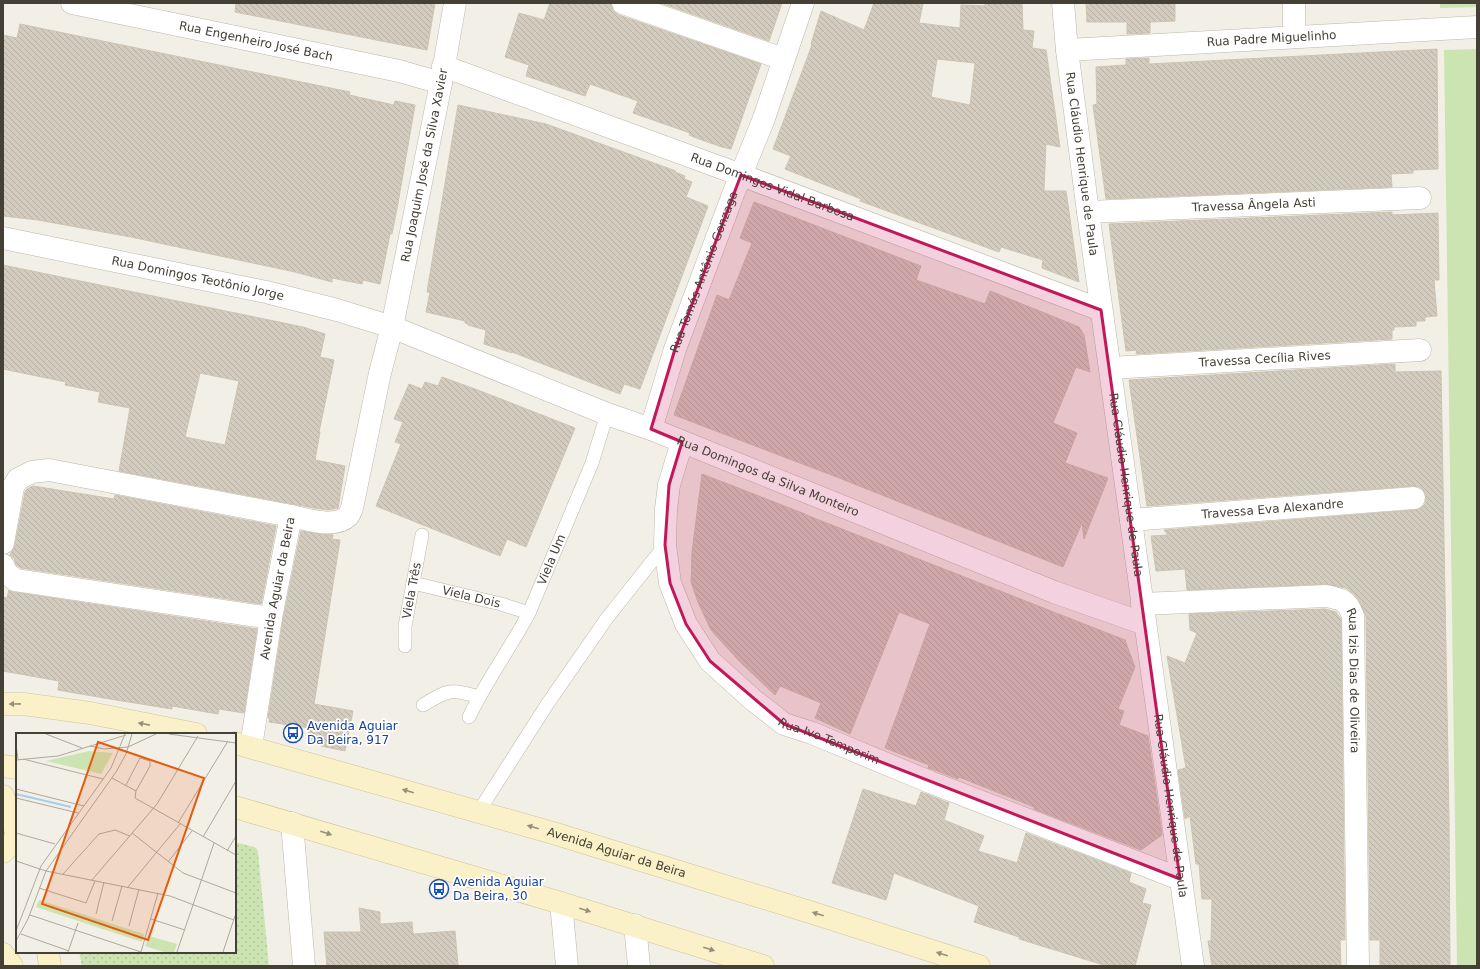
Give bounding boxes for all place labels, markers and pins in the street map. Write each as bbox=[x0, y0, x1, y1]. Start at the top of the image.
place label: Avenida Aguiar Da Beira, 917 bbox=[307, 719, 398, 747]
bus stop icon: Avenida Aguiar Da Beira, 917 bbox=[282, 722, 304, 744]
place label: Avenida Aguiar Da Beira, 30 bbox=[453, 875, 544, 903]
bus stop icon: Avenida Aguiar Da Beira, 30 bbox=[428, 878, 450, 900]

